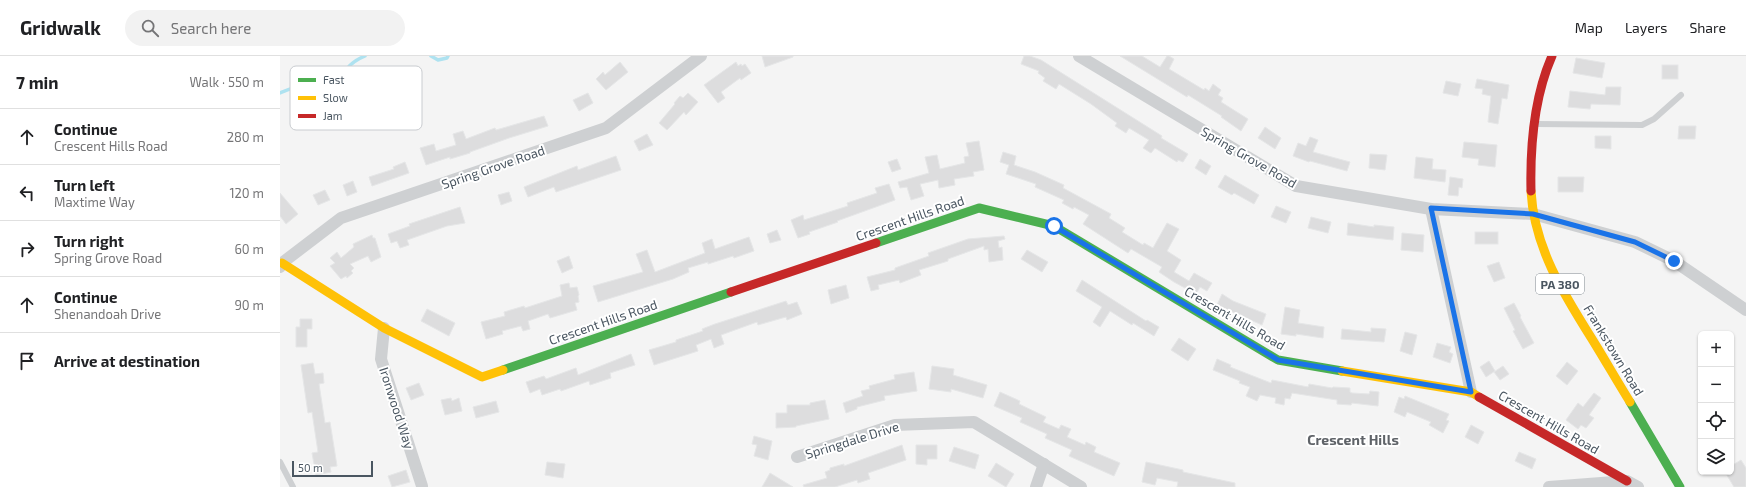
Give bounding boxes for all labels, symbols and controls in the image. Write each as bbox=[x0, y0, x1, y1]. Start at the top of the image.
search box bbox=[125, 10, 405, 46]
text: Gridwalk bbox=[20, 16, 101, 39]
icon: search bbox=[139, 17, 161, 39]
text: Search here bbox=[171, 19, 251, 37]
text: Map bbox=[1575, 19, 1603, 36]
text: Layers bbox=[1625, 19, 1667, 36]
text: Share bbox=[1689, 19, 1726, 36]
legend bbox=[290, 66, 422, 130]
text: 7 min bbox=[16, 72, 59, 92]
text: Fast bbox=[323, 73, 345, 86]
text: Walk · 550 m bbox=[189, 74, 264, 90]
text: Slow bbox=[323, 91, 348, 104]
text: Jam bbox=[323, 109, 342, 122]
text: Continue bbox=[54, 120, 117, 138]
street label: Spring Grove Road bbox=[1198, 123, 1300, 191]
icon: ahead bbox=[16, 126, 38, 148]
text: 280 m bbox=[227, 129, 264, 145]
text: Crescent Hills Road bbox=[54, 138, 168, 154]
street label: Spring Grove Road bbox=[439, 142, 547, 192]
text: Turn left bbox=[54, 176, 115, 194]
icon: left bbox=[16, 182, 38, 204]
text: 120 m bbox=[229, 185, 264, 201]
street label: Crescent Hills Road bbox=[854, 192, 966, 244]
text: Maxtime Way bbox=[54, 194, 135, 210]
route start bbox=[1045, 217, 1063, 235]
text: Turn right bbox=[54, 232, 124, 250]
icon: right bbox=[16, 238, 38, 260]
text: 60 m bbox=[234, 241, 264, 257]
text: Spring Grove Road bbox=[54, 250, 162, 266]
route end bbox=[1665, 252, 1683, 270]
road number: PA 380 bbox=[1536, 274, 1584, 294]
street label: Crescent Hills Road bbox=[1182, 283, 1288, 353]
text: Continue bbox=[54, 288, 117, 306]
icon: ahead bbox=[16, 294, 38, 316]
street label: Crescent Hills Road bbox=[547, 296, 659, 348]
text: 90 m bbox=[234, 297, 264, 313]
street label: Frankstown Road bbox=[1581, 302, 1647, 398]
text: Shenandoah Drive bbox=[54, 306, 161, 322]
map controls bbox=[1698, 331, 1734, 475]
button: + bbox=[1698, 331, 1734, 367]
icon: arrive bbox=[16, 350, 38, 372]
text: Arrive at destination bbox=[54, 352, 200, 370]
street label: Ironwood Way bbox=[376, 365, 418, 451]
button: − bbox=[1698, 367, 1734, 403]
street label: Crescent Hills Road bbox=[1496, 387, 1602, 457]
button: locate bbox=[1698, 403, 1734, 439]
street label: Springdale Drive bbox=[803, 418, 901, 462]
district label: Crescent Hills bbox=[1307, 431, 1399, 448]
button: layers bbox=[1698, 439, 1734, 475]
scale bar bbox=[292, 459, 373, 478]
text: 50 m bbox=[298, 461, 323, 474]

